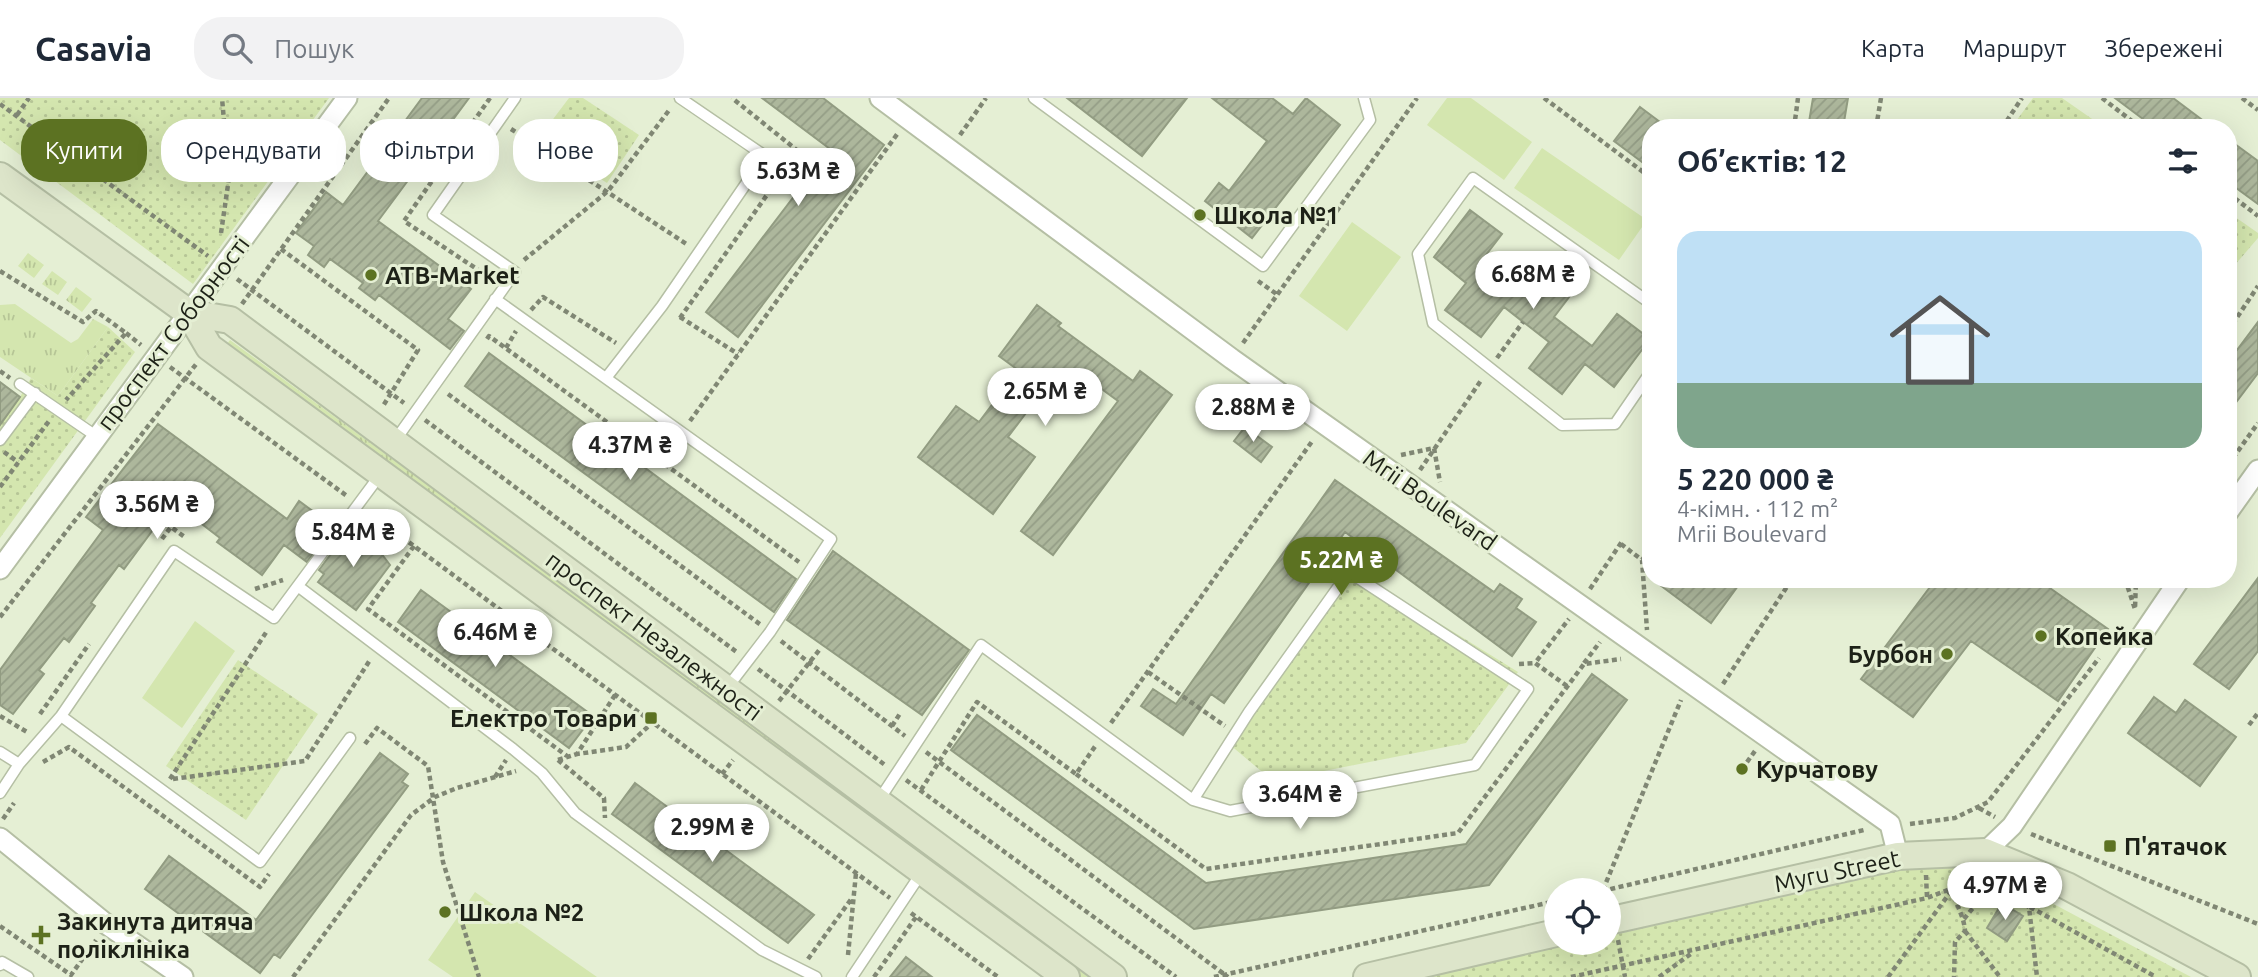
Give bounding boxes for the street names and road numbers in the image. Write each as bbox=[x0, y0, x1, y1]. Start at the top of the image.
street label: проспект Соборності bbox=[91, 231, 255, 435]
street label: Mrii Boulevard bbox=[1358, 444, 1502, 556]
street label: проспект Незалежності bbox=[541, 546, 767, 726]
street label: Myru Street bbox=[1772, 844, 1903, 897]

